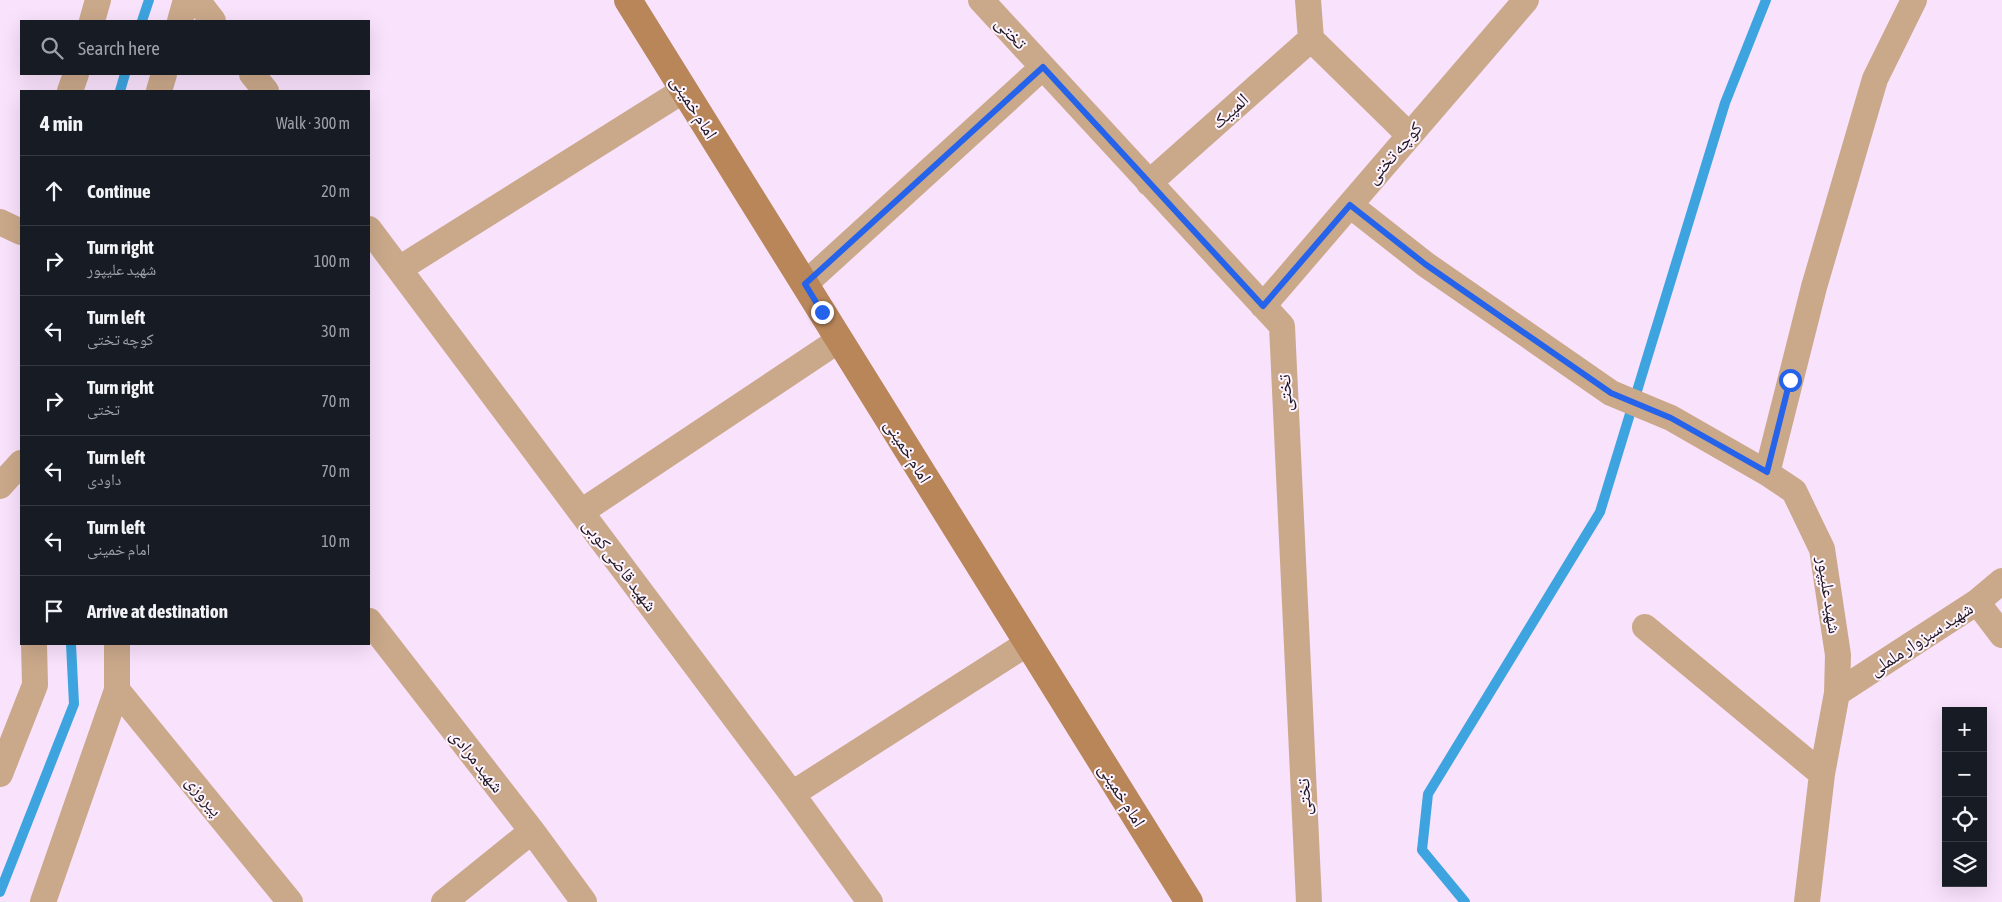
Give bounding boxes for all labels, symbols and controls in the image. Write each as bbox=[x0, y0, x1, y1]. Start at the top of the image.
street label: تختی bbox=[990, 12, 1032, 54]
search box bbox=[20, 20, 370, 75]
icon: search bbox=[38, 34, 66, 62]
text: Search here bbox=[78, 37, 160, 59]
street label: امام خمینی bbox=[665, 71, 722, 144]
street label: المپیک bbox=[1207, 89, 1253, 133]
text: 4 min bbox=[40, 111, 83, 135]
text: Walk · 300 m bbox=[276, 114, 350, 132]
street label: کوچه تختی bbox=[1361, 117, 1427, 189]
icon: ahead bbox=[40, 177, 68, 205]
text: Continue bbox=[87, 180, 151, 202]
text: 20 m bbox=[321, 182, 350, 200]
text: Turn right bbox=[87, 236, 154, 258]
icon: right bbox=[40, 247, 68, 275]
text: 100 m bbox=[314, 252, 350, 270]
text: شهید علیپور bbox=[87, 260, 156, 278]
route end bbox=[811, 301, 834, 324]
text: Turn left bbox=[87, 306, 145, 328]
icon: left bbox=[40, 317, 68, 345]
text: 30 m bbox=[321, 322, 350, 340]
text: کوچه تختی bbox=[87, 330, 154, 348]
route start bbox=[1779, 369, 1802, 392]
street label: تختی bbox=[1273, 374, 1297, 412]
text: Turn right bbox=[87, 376, 154, 398]
icon: right bbox=[40, 387, 68, 415]
text: 70 m bbox=[321, 392, 350, 410]
text: تختی bbox=[87, 400, 120, 418]
street label: امام خمینی bbox=[879, 415, 936, 488]
text: Turn left bbox=[87, 446, 145, 468]
icon: left bbox=[40, 457, 68, 485]
text: 70 m bbox=[321, 462, 350, 480]
text: داودی bbox=[87, 470, 121, 488]
street label: شهید قاضی کوبی bbox=[578, 514, 662, 616]
text: Turn left bbox=[87, 516, 145, 538]
icon: left bbox=[40, 527, 68, 555]
text: 10 m bbox=[321, 532, 350, 550]
text: امام خمینی bbox=[87, 540, 150, 558]
street label: شهید علیپور bbox=[1812, 554, 1846, 635]
icon: arrive bbox=[40, 597, 68, 625]
street label: شهید سبزوار ململی bbox=[1865, 597, 1977, 681]
text: Arrive at destination bbox=[87, 600, 228, 622]
map controls bbox=[1942, 707, 1987, 887]
button: + bbox=[1942, 707, 1987, 752]
street label: شهید مرادی bbox=[445, 725, 509, 797]
button: − bbox=[1942, 752, 1987, 797]
street label: امام خمینی bbox=[1093, 759, 1150, 832]
street label: پیروزی bbox=[181, 771, 227, 821]
street label: تختی bbox=[1292, 778, 1316, 816]
button: locate bbox=[1942, 797, 1987, 842]
button: layers bbox=[1942, 842, 1987, 887]

